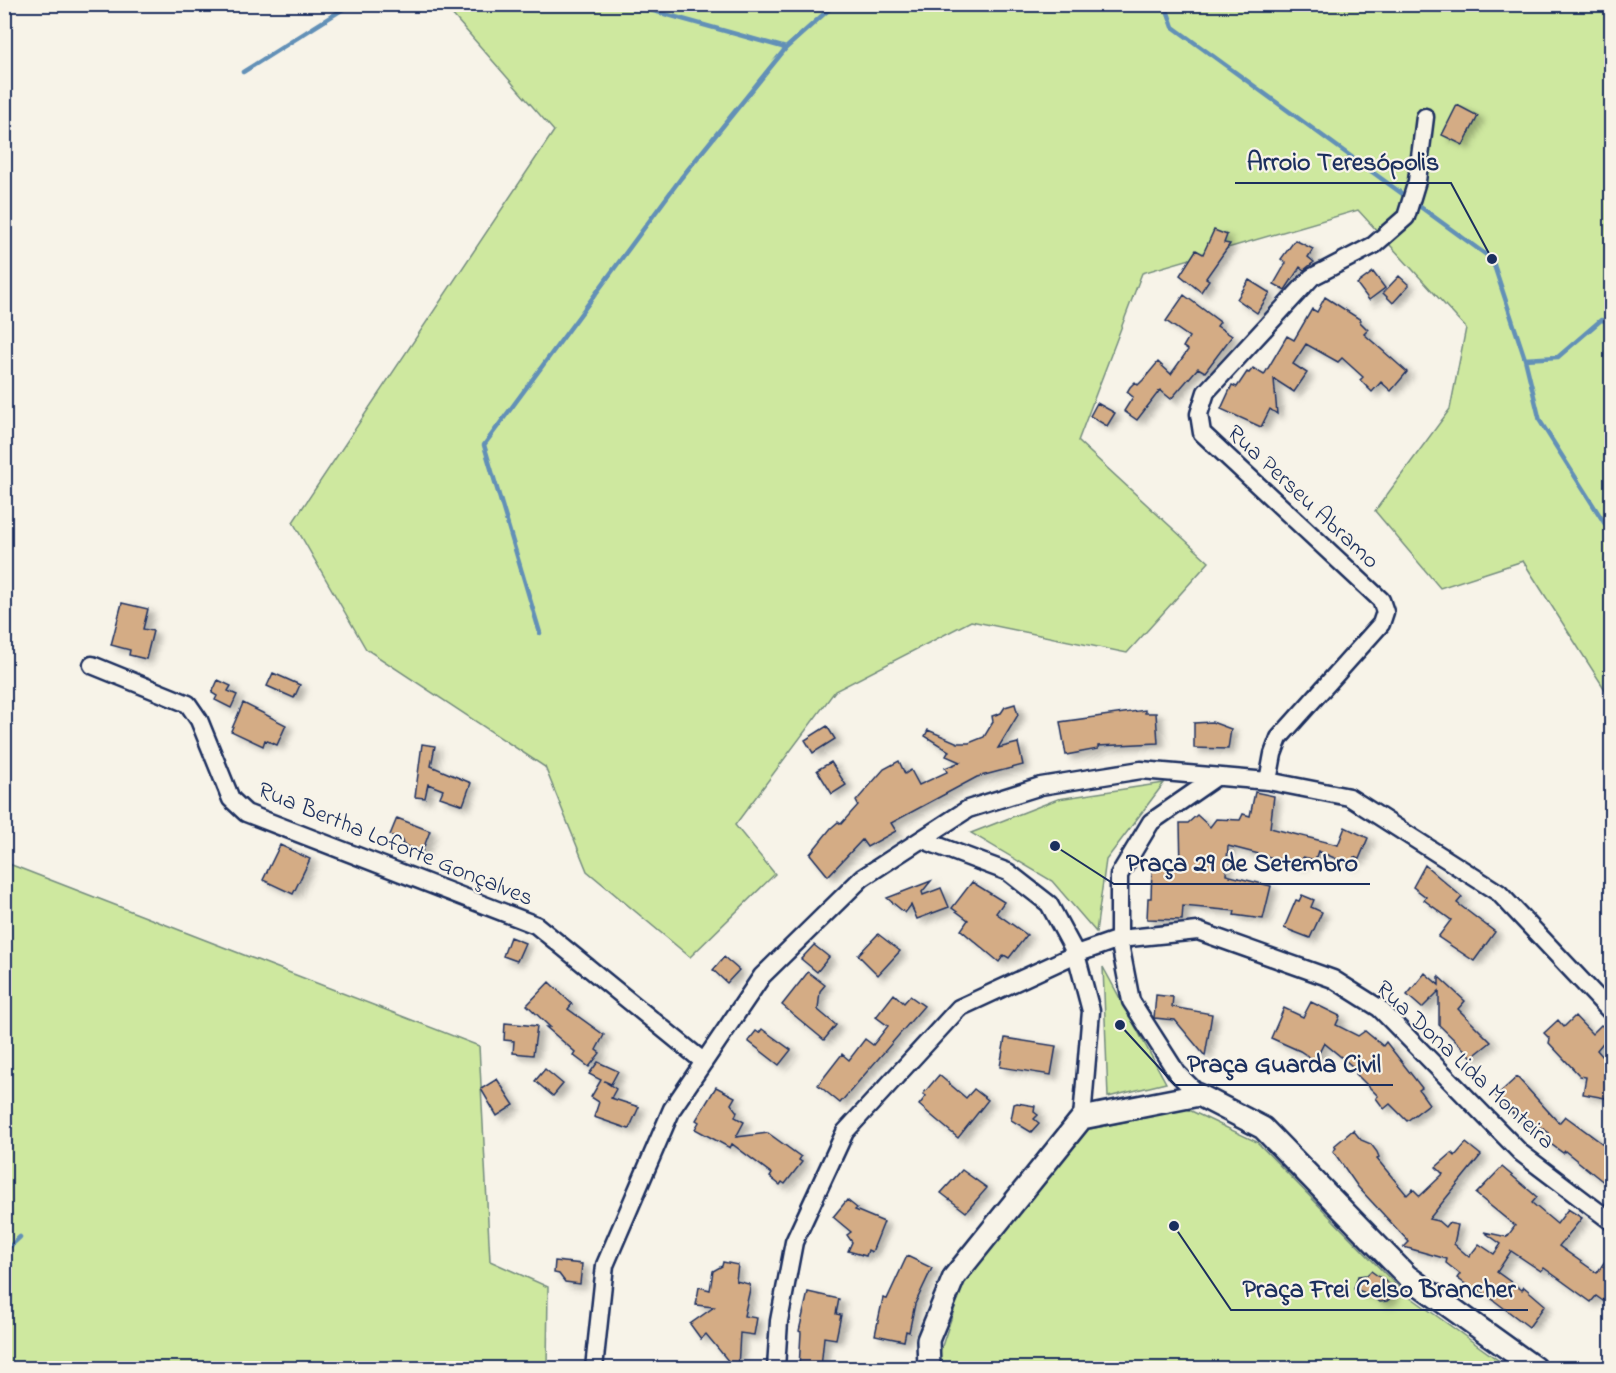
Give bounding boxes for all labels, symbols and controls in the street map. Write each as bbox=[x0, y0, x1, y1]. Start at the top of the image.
callout: Arroio Teresópolis bbox=[1235, 139, 1451, 183]
text: Arroio Teresópolis bbox=[1247, 145, 1439, 183]
street label: Rua Perseu Abramo bbox=[1218, 417, 1387, 578]
street label: Rua Bertha Loforte Gonçalves bbox=[252, 774, 538, 917]
callout: Praça 29 de Setembro bbox=[1114, 840, 1370, 884]
text: Praça 29 de Setembro bbox=[1126, 846, 1358, 884]
street label: Rua Dona Lida Monteira bbox=[1366, 973, 1562, 1159]
callout: Praça Guarda Civil bbox=[1175, 1041, 1393, 1085]
text: Praça Guarda Civil bbox=[1187, 1047, 1381, 1085]
callout: Praça Frei Celso Brancher bbox=[1231, 1266, 1528, 1310]
text: Praça Frei Celso Brancher bbox=[1243, 1272, 1516, 1310]

